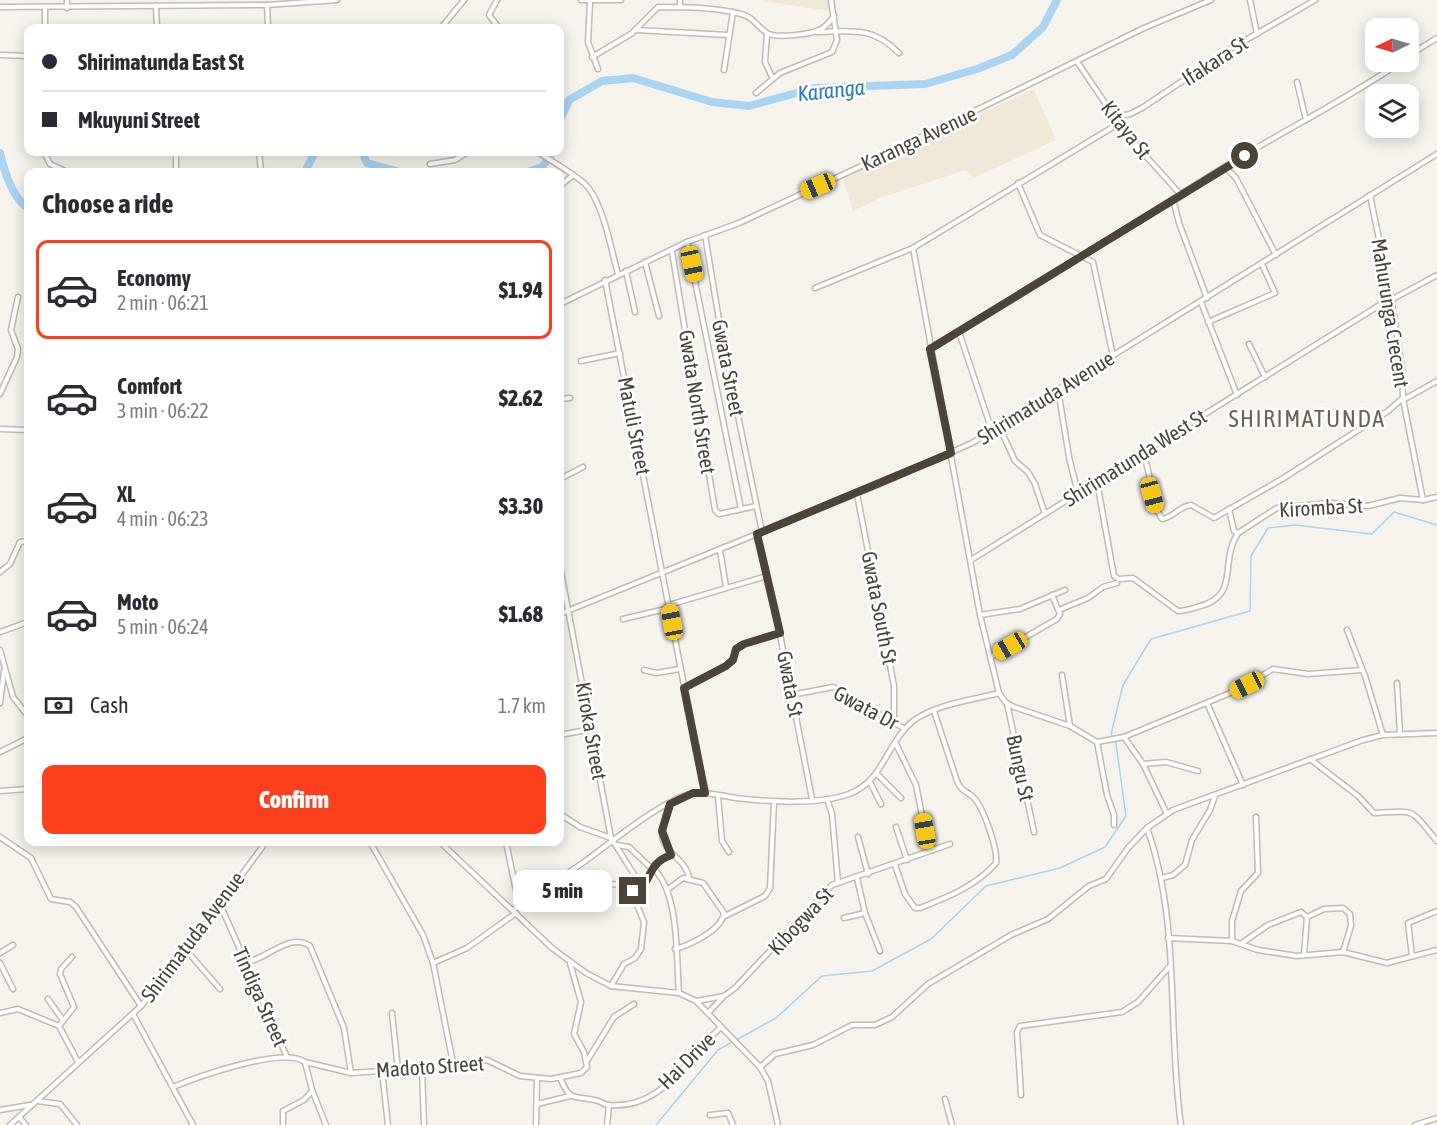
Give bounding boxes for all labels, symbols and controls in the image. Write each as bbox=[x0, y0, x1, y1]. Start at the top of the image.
north arrow bbox=[1365, 18, 1419, 72]
map controls bbox=[1365, 18, 1419, 138]
street label: Ifakara St bbox=[1177, 30, 1252, 90]
text: Shirimatunda East St bbox=[78, 49, 244, 75]
water label: Karanga bbox=[796, 74, 866, 106]
button: layers bbox=[1365, 84, 1419, 138]
street label: Kitaya St bbox=[1097, 96, 1157, 163]
street label: Karanga Avenue bbox=[857, 101, 980, 175]
text: Mkuyuni Street bbox=[78, 107, 200, 133]
route start bbox=[1231, 142, 1258, 169]
car bbox=[798, 171, 838, 201]
text: Choose a ride bbox=[42, 188, 174, 219]
street label: Mahurunga Crecent bbox=[1367, 237, 1415, 389]
car bbox=[679, 245, 705, 283]
icon: car bbox=[45, 263, 99, 317]
text: Economy bbox=[117, 265, 191, 291]
text: $1.94 bbox=[499, 277, 543, 303]
text: 2 min · 06:21 bbox=[117, 291, 209, 314]
street label: Gwata Street bbox=[708, 317, 750, 418]
street label: Gwata North Street bbox=[675, 328, 721, 475]
street label: Shirimatuda Avenue bbox=[973, 345, 1118, 449]
icon: car bbox=[45, 371, 99, 425]
text: Comfort bbox=[117, 373, 182, 399]
street label: Matuli Street bbox=[614, 375, 656, 477]
text: $2.62 bbox=[499, 385, 543, 411]
text: 3 min · 06:22 bbox=[117, 399, 209, 422]
street label: Shirimatunda West St bbox=[1059, 404, 1210, 511]
district label: SHIRIMATUNDA bbox=[1228, 405, 1386, 432]
car bbox=[1139, 475, 1165, 515]
icon: car bbox=[45, 479, 99, 533]
text: XL bbox=[117, 481, 135, 507]
text: $3.30 bbox=[499, 493, 543, 519]
street label: Kiromba St bbox=[1278, 493, 1363, 521]
text: 4 min · 06:23 bbox=[117, 507, 209, 530]
street label: Gwata South St bbox=[857, 549, 903, 666]
icon: car bbox=[45, 587, 99, 641]
text: Moto bbox=[117, 589, 159, 615]
text: $1.68 bbox=[499, 601, 543, 627]
car bbox=[660, 603, 684, 641]
text: 5 min · 06:24 bbox=[117, 615, 209, 638]
car bbox=[990, 629, 1030, 663]
street label: Gwata St bbox=[773, 649, 809, 719]
car bbox=[1227, 669, 1267, 701]
street label: Kiroka Street bbox=[572, 680, 612, 782]
street label: Gwata Dr bbox=[830, 680, 904, 734]
icon: cash bbox=[42, 689, 75, 722]
text: Cash bbox=[90, 692, 129, 718]
text: 1.7 km bbox=[498, 694, 546, 717]
street label: Bungu St bbox=[1002, 732, 1040, 803]
button: Confirm bbox=[42, 765, 546, 834]
car bbox=[913, 812, 937, 850]
street label: Shirimatuda Avenue bbox=[135, 867, 249, 1006]
callout: 5 min bbox=[513, 870, 612, 912]
route end bbox=[619, 877, 646, 904]
text: 5 min bbox=[542, 879, 583, 902]
street label: Kibogwa St bbox=[763, 881, 838, 959]
street label: Tindiga Street bbox=[228, 943, 293, 1050]
street label: Hai Drive bbox=[653, 1027, 720, 1094]
street label: Madoto Street bbox=[375, 1050, 485, 1082]

